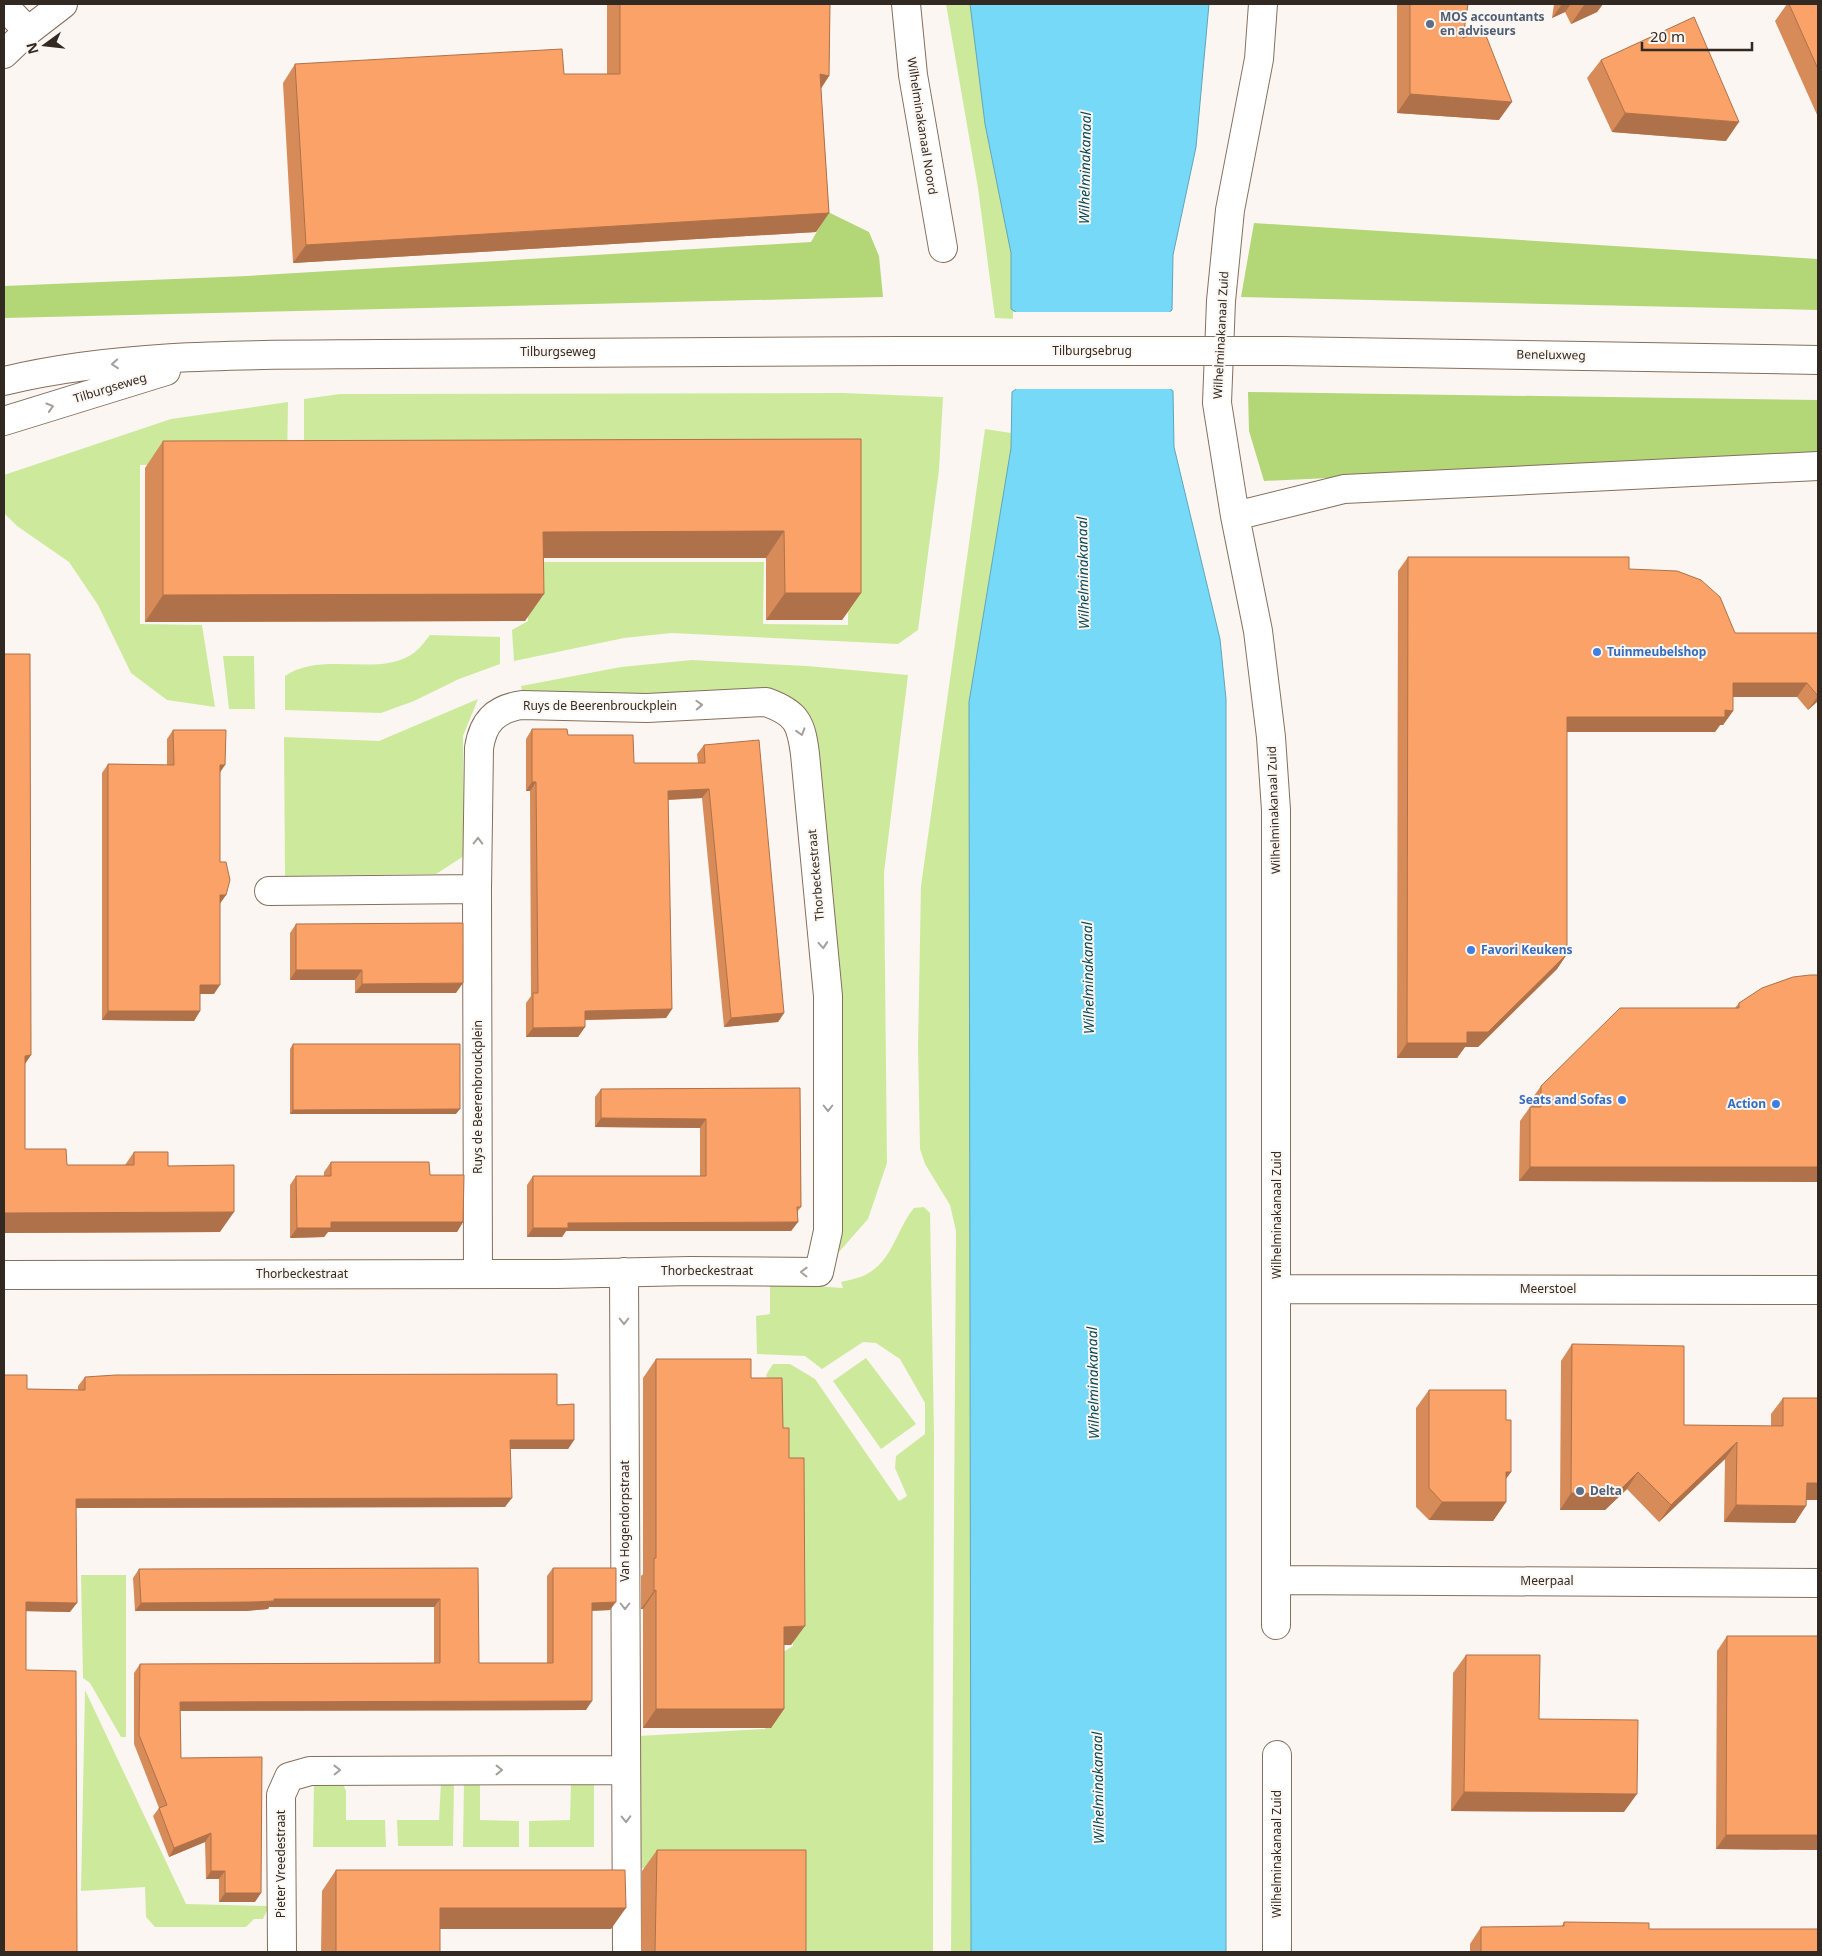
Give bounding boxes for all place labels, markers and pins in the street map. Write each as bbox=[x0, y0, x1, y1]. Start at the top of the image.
place label: MOS accountants en adviseurs bbox=[1440, 8, 1545, 39]
marker: MOS accountants en adviseurs bbox=[1424, 18, 1436, 30]
place label: Tuinmeubelshop bbox=[1607, 643, 1707, 660]
marker: Tuinmeubelshop bbox=[1591, 646, 1603, 658]
place label: Favori Keukens bbox=[1481, 941, 1573, 958]
marker: Favori Keukens bbox=[1465, 944, 1477, 956]
place label: Seats and Sofas bbox=[1519, 1091, 1612, 1108]
marker: Seats and Sofas bbox=[1616, 1094, 1628, 1106]
place label: Action bbox=[1727, 1095, 1766, 1112]
marker: Action bbox=[1770, 1098, 1782, 1110]
place label: Delta bbox=[1590, 1482, 1622, 1499]
marker: Delta bbox=[1574, 1485, 1586, 1497]

